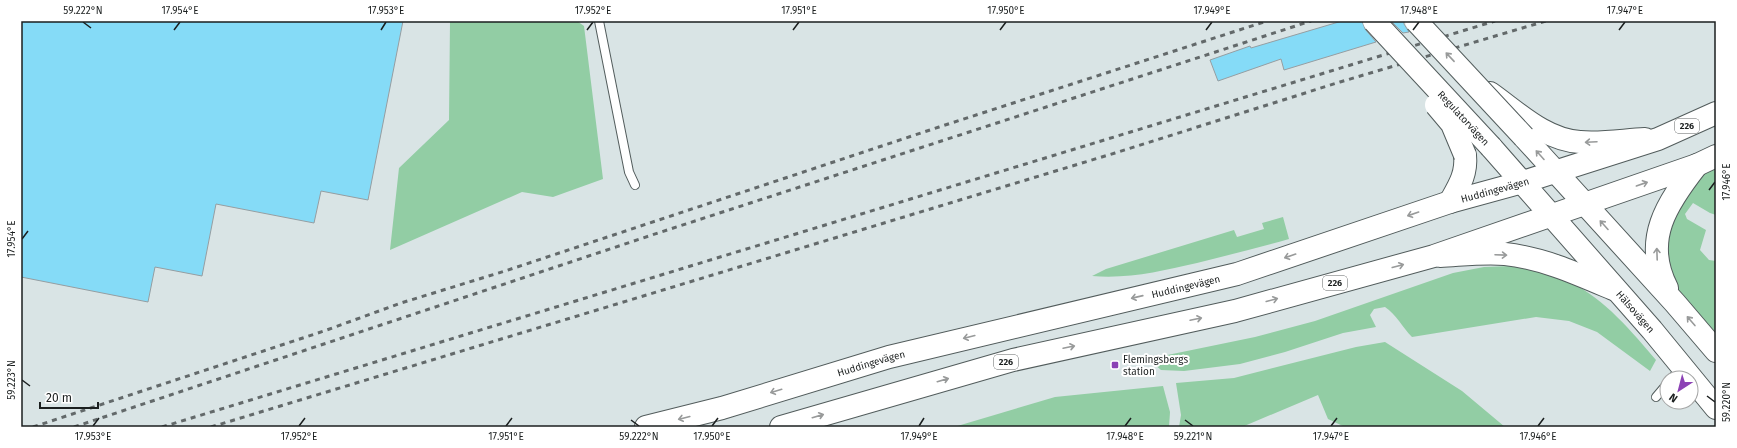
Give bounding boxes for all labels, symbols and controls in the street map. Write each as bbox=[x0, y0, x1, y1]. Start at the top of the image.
text: 59.222°N bbox=[63, 5, 103, 17]
text: 17.954°E bbox=[161, 5, 199, 17]
text: 17.953°E bbox=[368, 5, 404, 17]
text: 17.952°E bbox=[575, 5, 611, 17]
text: 17.951°E bbox=[781, 5, 817, 17]
text: 17.950°E bbox=[987, 5, 1025, 17]
text: 17.949°E bbox=[1193, 5, 1231, 17]
text: 17.948°E bbox=[1400, 5, 1438, 17]
text: 17.947°E bbox=[1607, 5, 1643, 17]
one-way arrow bbox=[1445, 52, 1455, 62]
street label: Regulatorvägen bbox=[1435, 89, 1491, 148]
road number: 226 bbox=[1675, 119, 1699, 133]
one-way arrow bbox=[1585, 138, 1598, 146]
one-way arrow bbox=[1535, 150, 1544, 160]
text: 17.946°E bbox=[1721, 163, 1733, 201]
street label: Huddingevägen bbox=[1460, 175, 1531, 206]
one-way arrow bbox=[1635, 180, 1648, 187]
one-way arrow bbox=[1406, 211, 1419, 218]
text: 17.954°E bbox=[6, 220, 18, 258]
one-way arrow bbox=[1599, 220, 1608, 230]
one-way arrow bbox=[1653, 248, 1660, 261]
one-way arrow bbox=[1494, 251, 1507, 258]
one-way arrow bbox=[1284, 253, 1296, 261]
one-way arrow bbox=[1391, 262, 1404, 269]
street label: Huddingevägen bbox=[1150, 273, 1222, 301]
road number: 226 bbox=[1323, 276, 1347, 290]
street label: Hälsovägen bbox=[1613, 289, 1657, 336]
one-way arrow bbox=[1131, 294, 1144, 302]
one-way arrow bbox=[1266, 296, 1279, 304]
one-way arrow bbox=[1189, 315, 1202, 323]
one-way arrow bbox=[1686, 316, 1695, 327]
one-way arrow bbox=[963, 334, 976, 341]
one-way arrow bbox=[1062, 343, 1075, 351]
street label: Huddingevägen bbox=[836, 348, 906, 379]
place label: Flemingsbergs station bbox=[1123, 354, 1188, 378]
road number: 226 bbox=[994, 355, 1018, 369]
text: 59.223°N bbox=[6, 360, 18, 400]
marker: Flemingsbergs station bbox=[1110, 360, 1120, 370]
north arrow bbox=[1659, 370, 1699, 410]
one-way arrow bbox=[936, 376, 949, 383]
text: 59.220°N bbox=[1721, 382, 1733, 422]
scale bar bbox=[40, 384, 98, 410]
one-way arrow bbox=[770, 388, 783, 395]
text: N bbox=[1667, 390, 1680, 405]
text: 20 m bbox=[46, 391, 72, 405]
one-way arrow bbox=[812, 412, 825, 419]
one-way arrow bbox=[678, 414, 691, 422]
text: 17.953°E bbox=[75, 431, 111, 443]
text: 17.952°E bbox=[281, 431, 317, 443]
text: 17.951°E bbox=[488, 431, 524, 443]
text: 59.222°N bbox=[619, 431, 659, 443]
text: 17.950°E bbox=[693, 431, 731, 443]
text: 17.949°E bbox=[900, 431, 938, 443]
text: 17.948°E bbox=[1106, 431, 1144, 443]
text: 59.221°N bbox=[1174, 431, 1212, 443]
text: 17.947°E bbox=[1313, 431, 1349, 443]
text: 17.946°E bbox=[1519, 431, 1557, 443]

